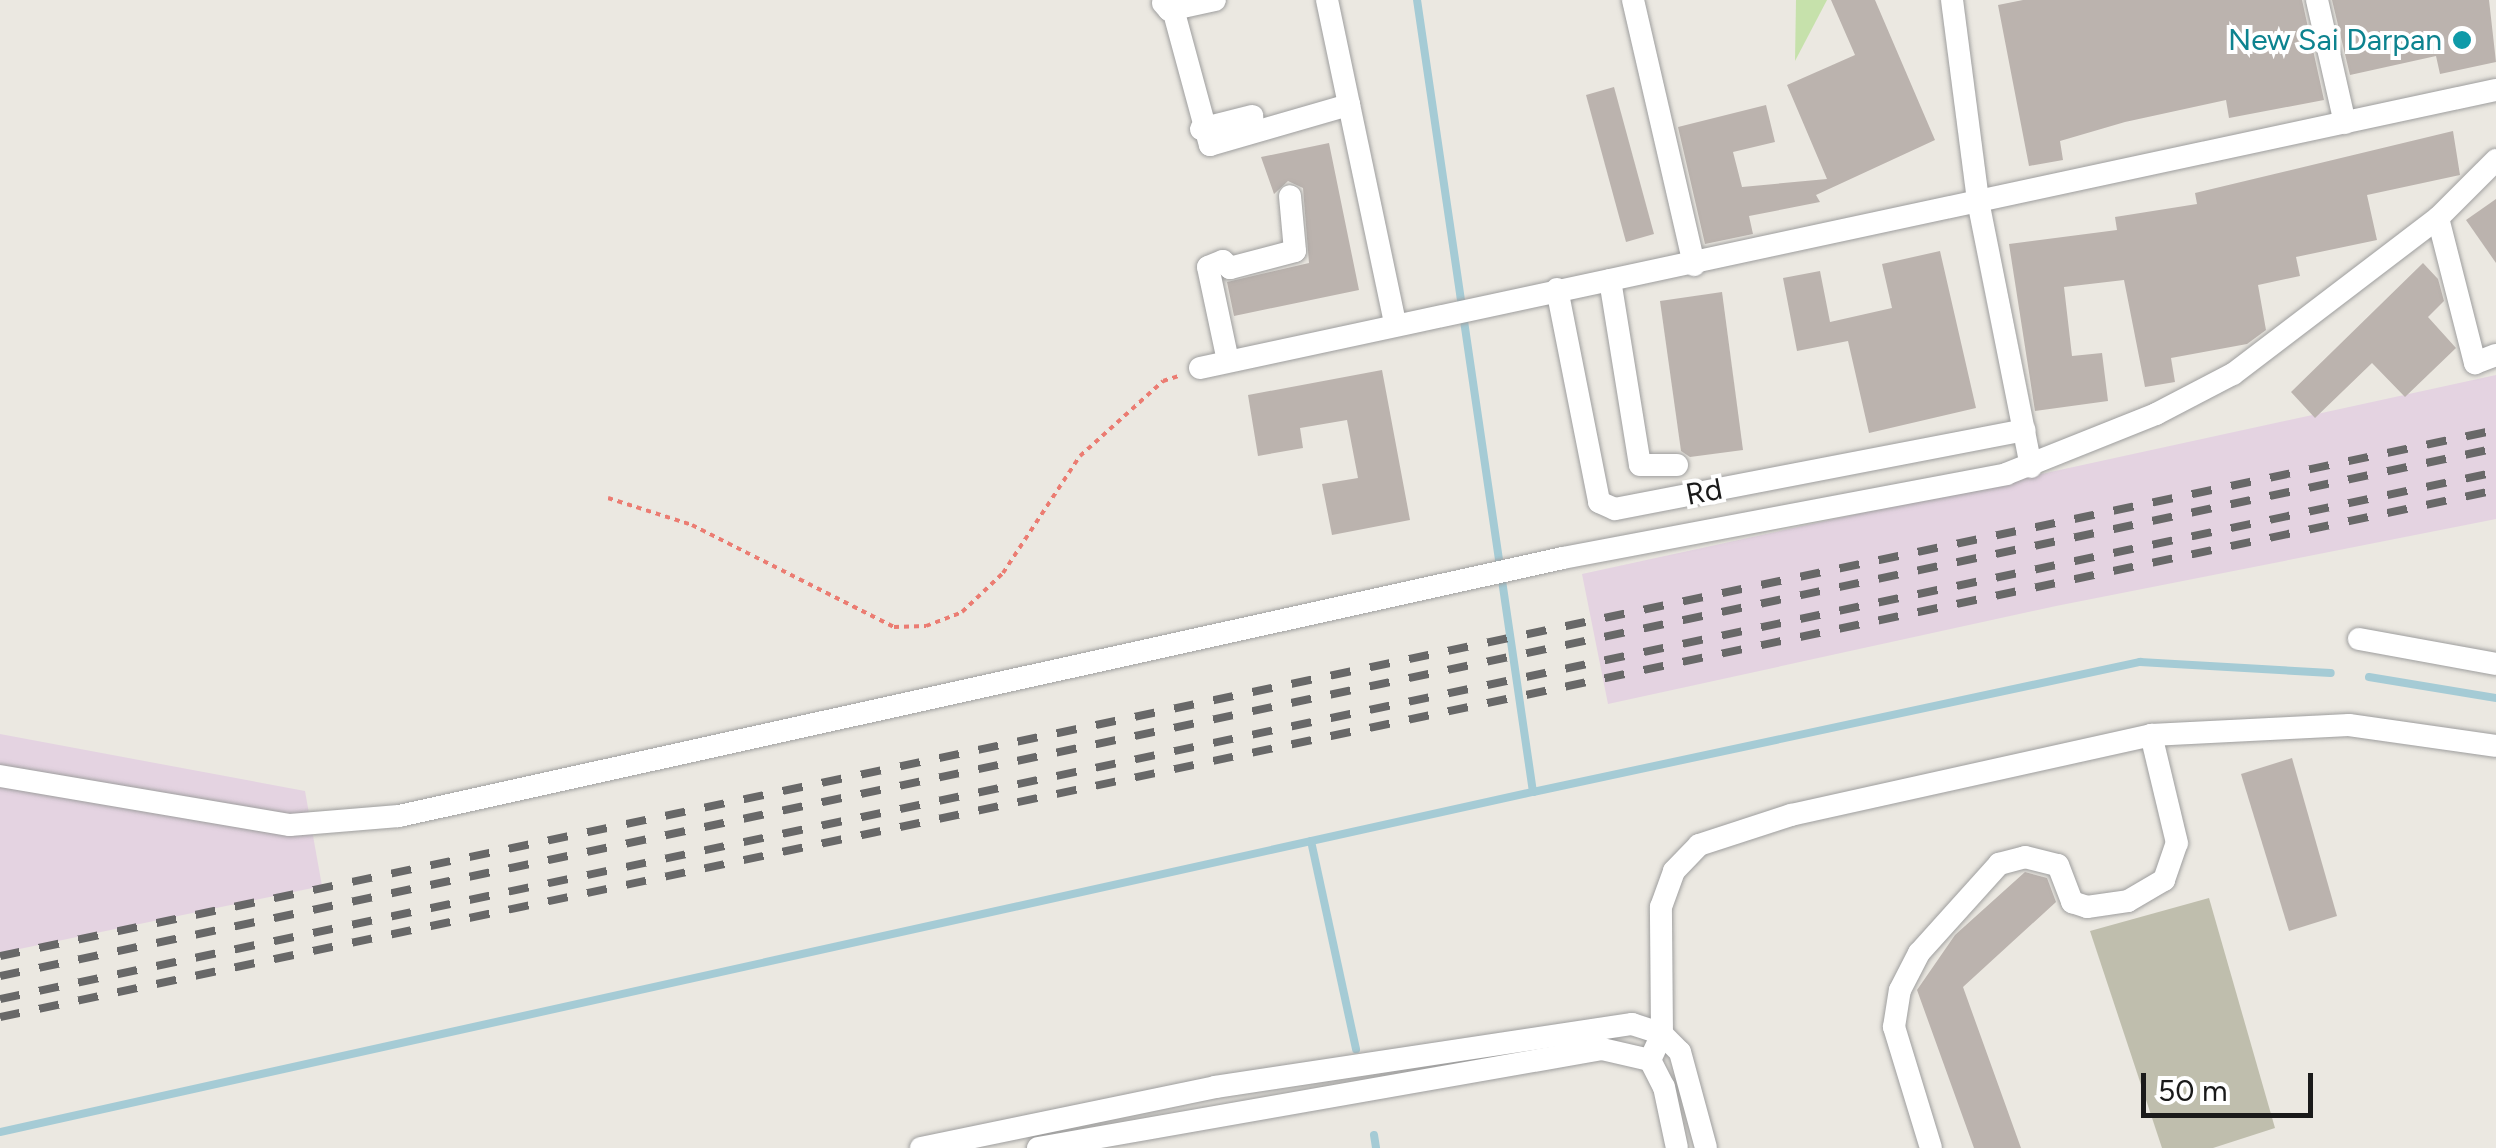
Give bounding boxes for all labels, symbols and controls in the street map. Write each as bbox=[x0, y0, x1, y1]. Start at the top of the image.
place label: New Sai Darpan bbox=[2228, 22, 2442, 58]
marker: New Sai Darpan bbox=[2451, 29, 2473, 51]
street label: Rd bbox=[1683, 471, 1725, 513]
scale bar bbox=[2146, 1053, 2318, 1115]
text: 50 m bbox=[2158, 1072, 2227, 1109]

